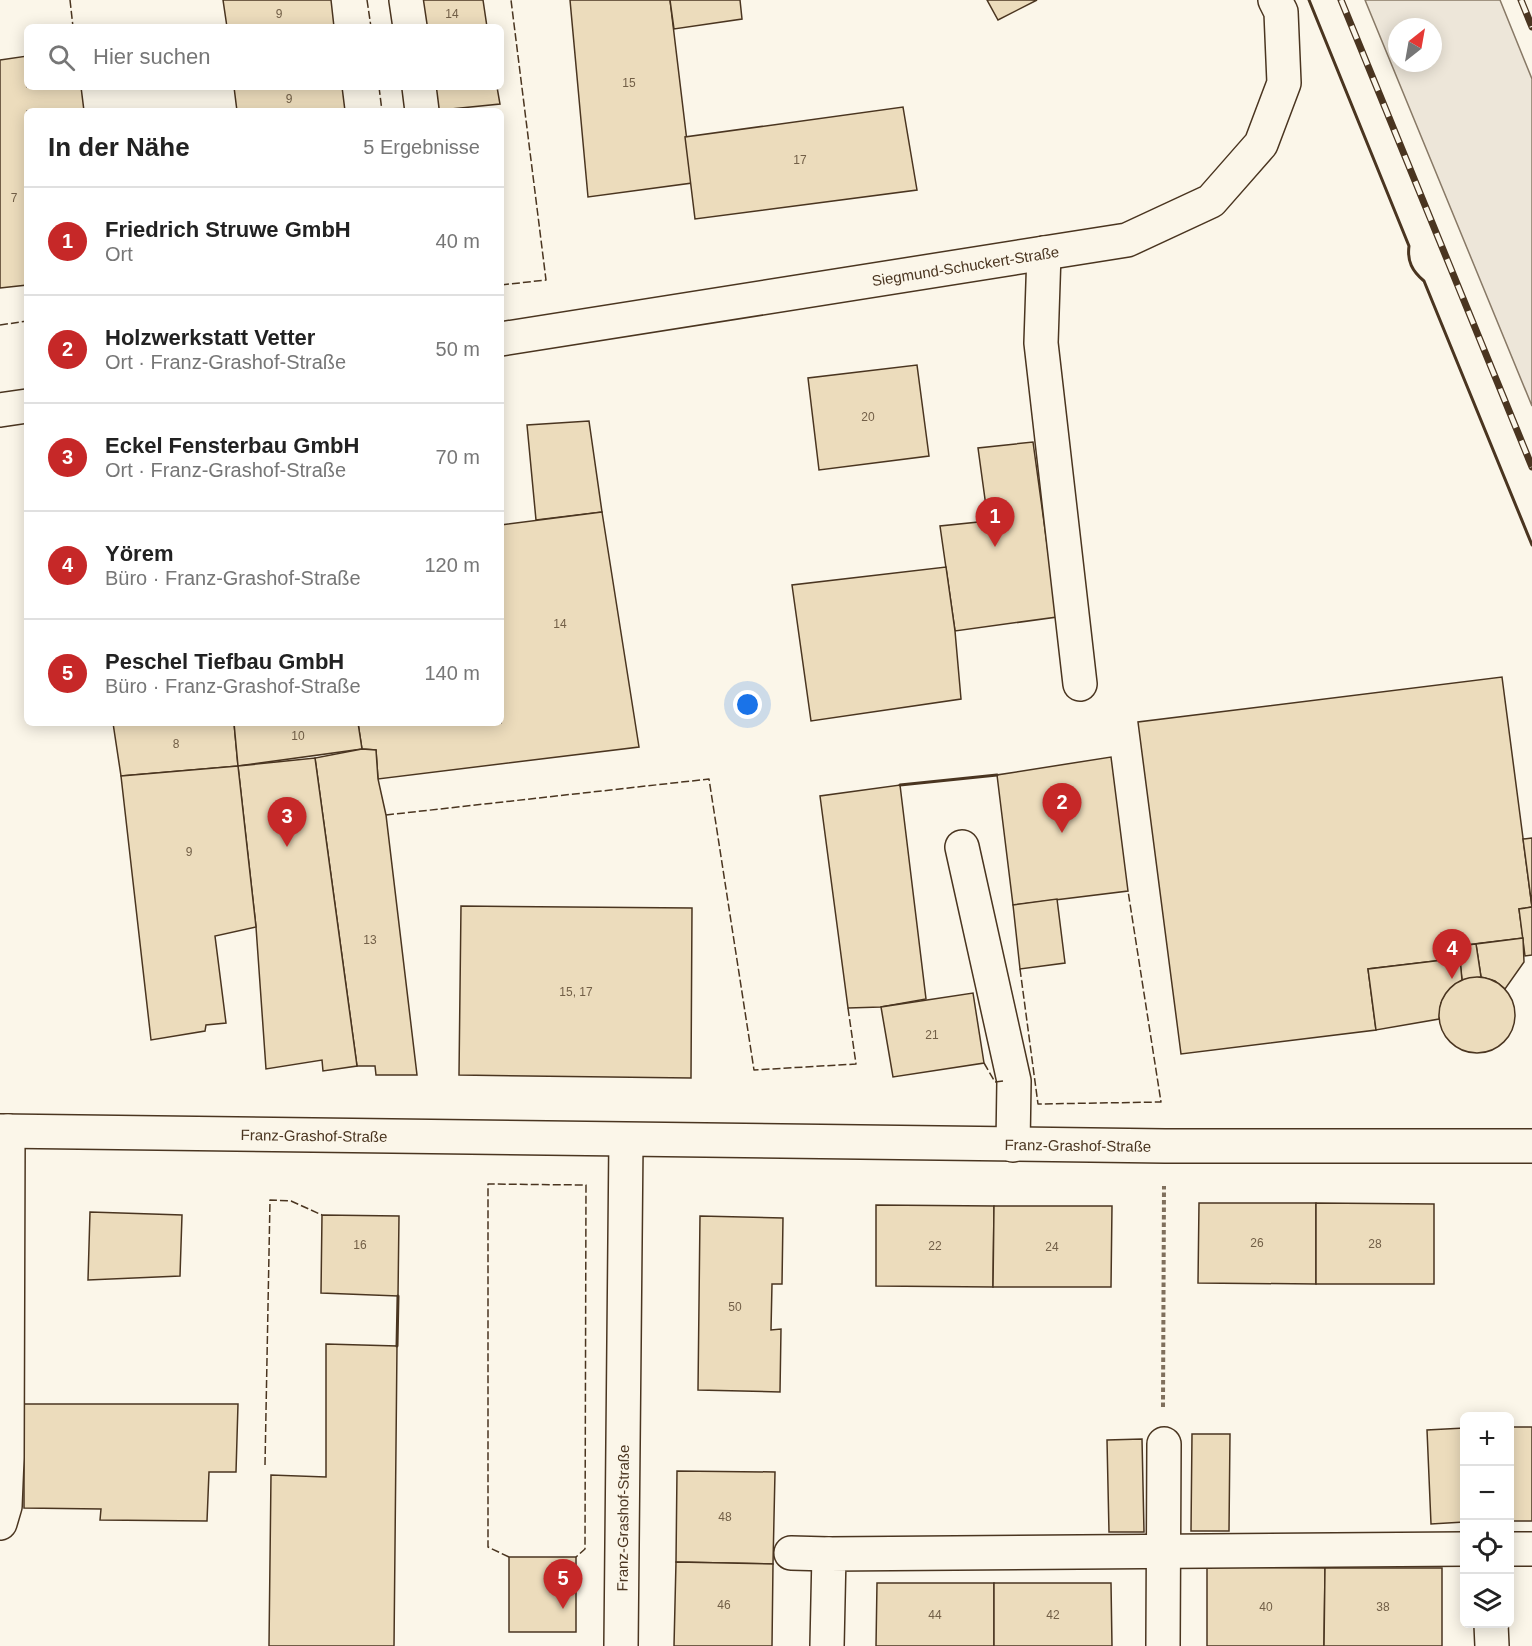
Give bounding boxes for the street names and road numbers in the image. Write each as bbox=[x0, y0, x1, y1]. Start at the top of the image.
street label: Siegmund-Schuckert-Straße bbox=[870, 242, 1060, 289]
street label: Franz-Grashof-Straße bbox=[240, 1126, 387, 1144]
street label: Franz-Grashof-Straße bbox=[1004, 1135, 1151, 1154]
street label: Franz-Grashof-Straße bbox=[613, 1445, 631, 1591]

